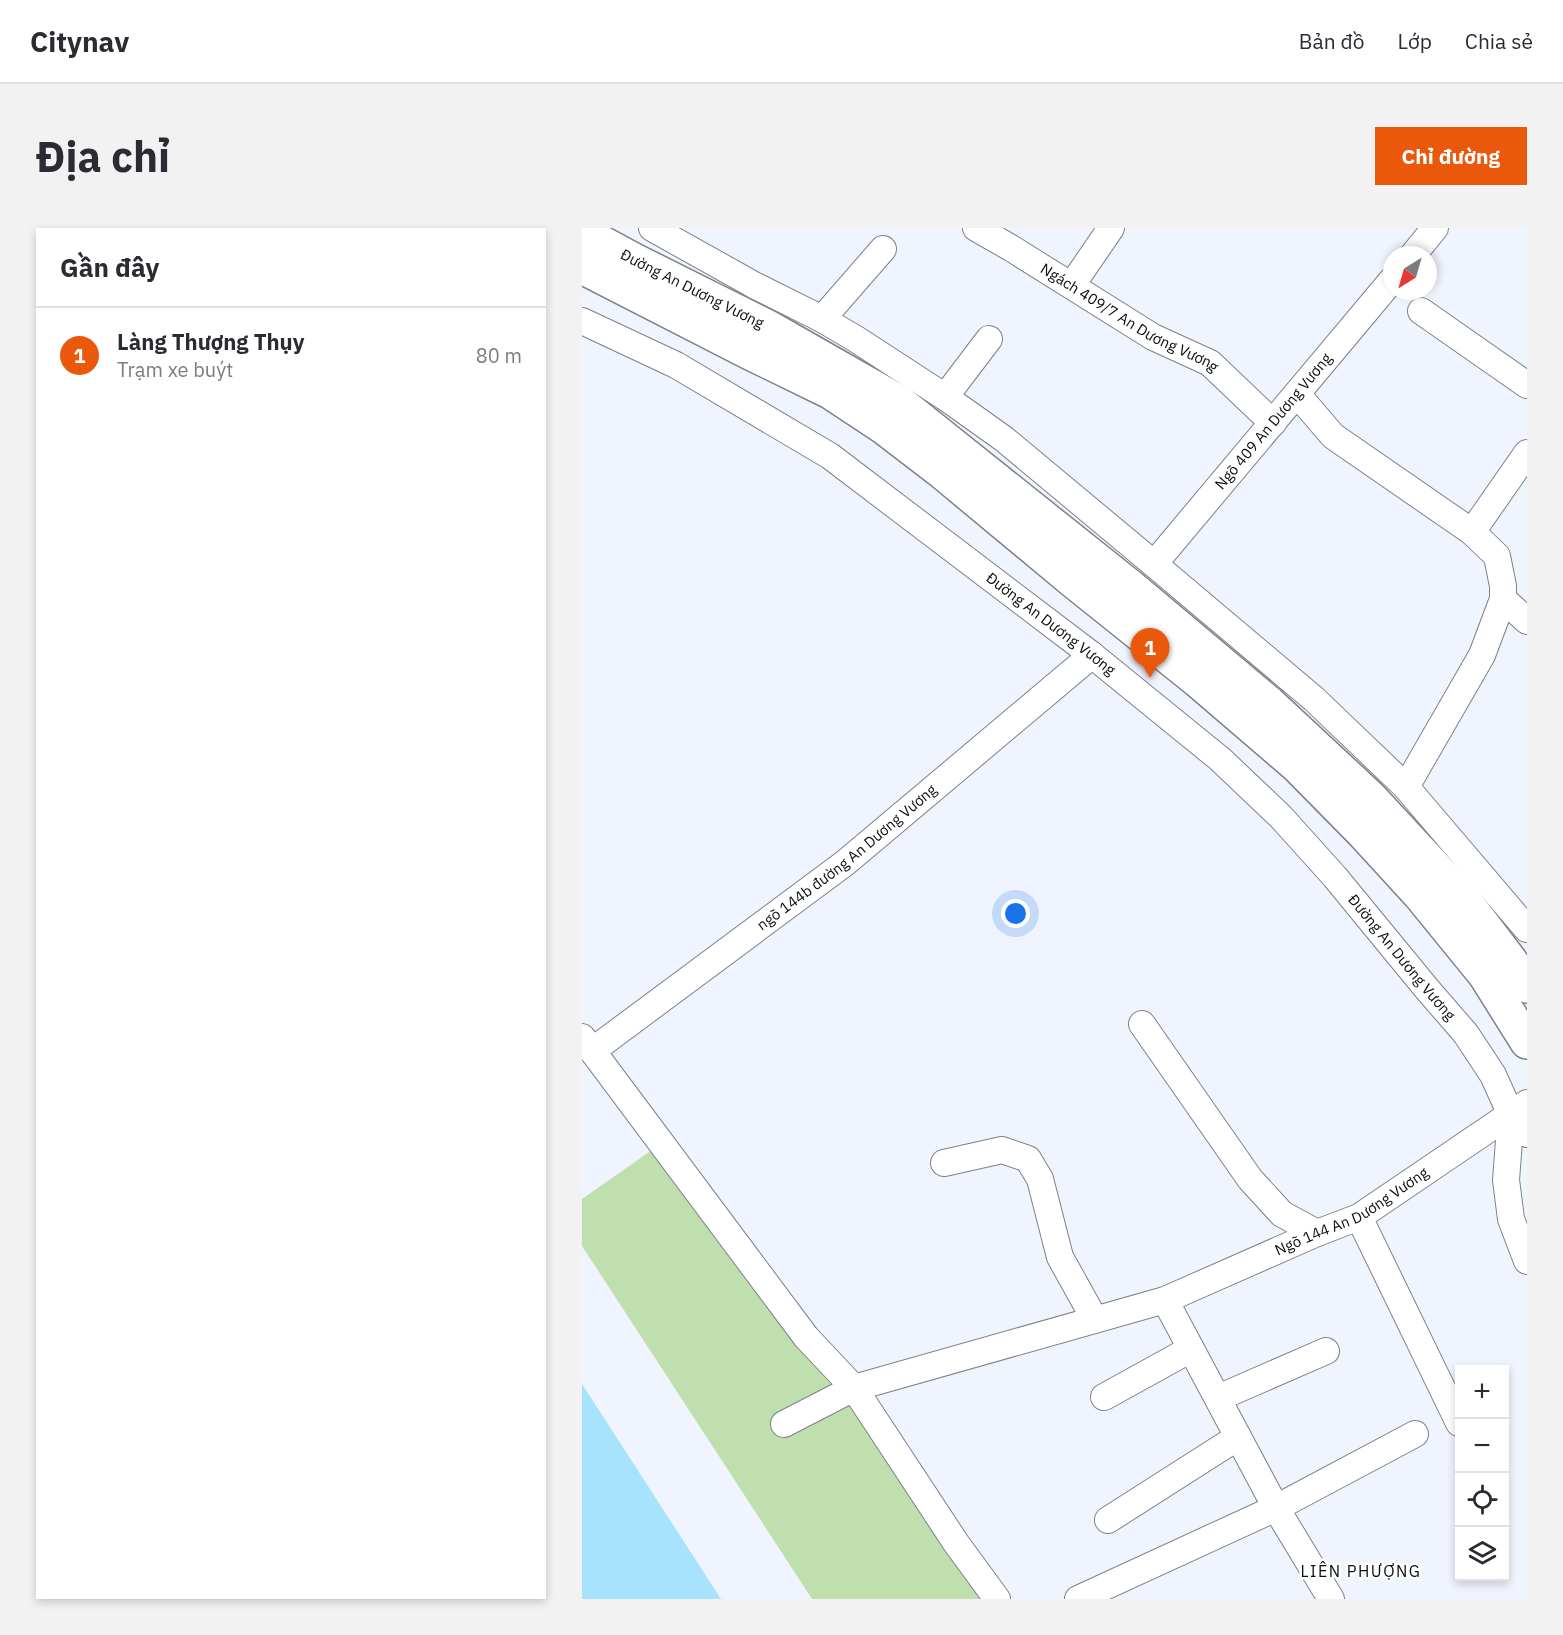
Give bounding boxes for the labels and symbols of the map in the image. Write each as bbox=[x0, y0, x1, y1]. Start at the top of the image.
street label: Đường An Dương Vương bbox=[617, 244, 767, 332]
north arrow bbox=[1383, 246, 1437, 300]
street label: Ngách 409/7 An Dương Vương bbox=[1037, 259, 1223, 376]
street label: Ngõ 409 An Dương Vương bbox=[1211, 349, 1336, 493]
street label: Đường An Dương Vương bbox=[982, 568, 1120, 679]
pin: 1 bbox=[1130, 628, 1170, 678]
street label: ngõ 144b đường An Dương Vương bbox=[753, 780, 940, 934]
street label: Đường An Dương Vương bbox=[1344, 890, 1460, 1024]
your location bbox=[1001, 899, 1030, 928]
street label: Ngõ 144 An Dương Vương bbox=[1272, 1163, 1432, 1259]
district label: LIÊN PHƯỢNG bbox=[1301, 1561, 1421, 1581]

